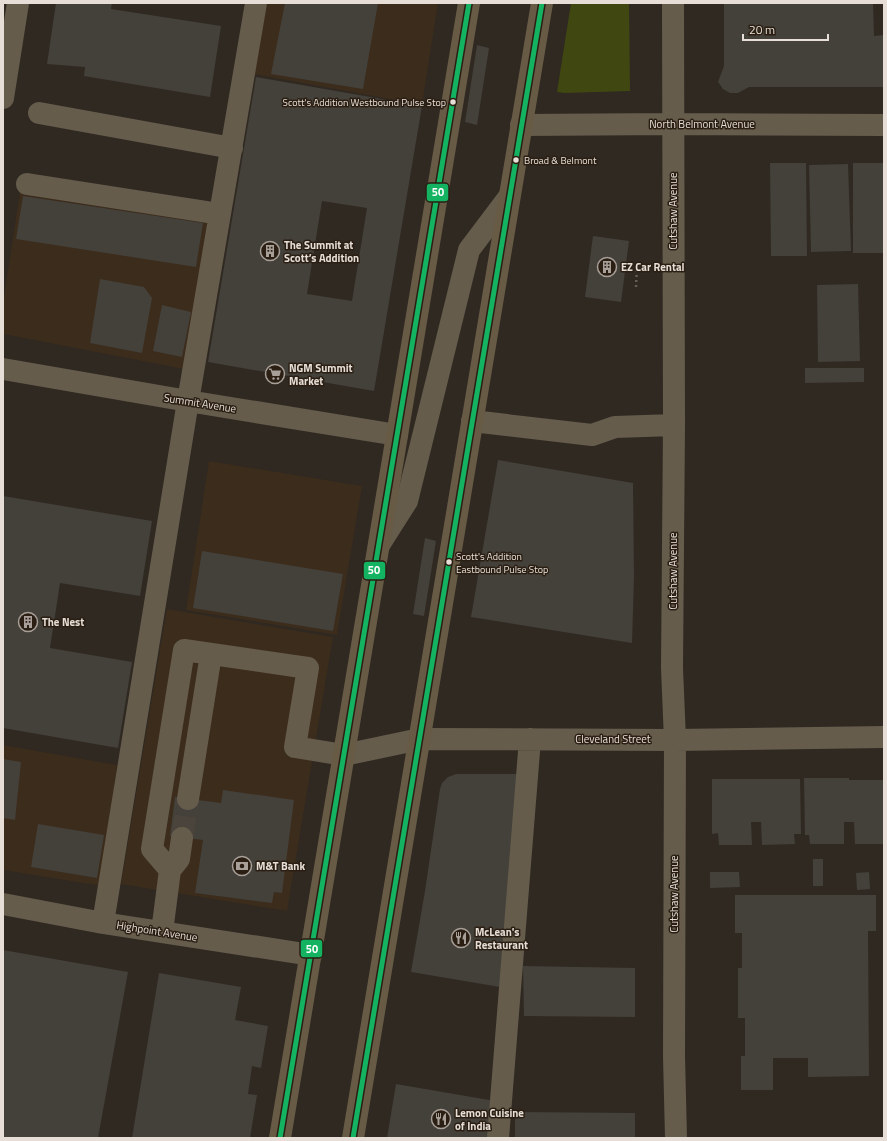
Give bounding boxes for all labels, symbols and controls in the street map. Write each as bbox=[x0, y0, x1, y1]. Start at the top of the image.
scale bar bbox=[743, 16, 828, 42]
text: 20 m bbox=[749, 20, 775, 39]
place label: Scott's Addition Westbound Pulse Stop bbox=[283, 95, 446, 110]
marker: Scott's Addition Westbound Pulse Stop bbox=[448, 97, 458, 107]
street label: North Belmont Avenue bbox=[649, 116, 755, 132]
place label: Broad & Belmont bbox=[524, 153, 597, 168]
marker: Broad & Belmont bbox=[511, 155, 521, 165]
street label: Cutshaw Avenue bbox=[665, 172, 681, 250]
line badge: 50 bbox=[426, 183, 449, 202]
text: 50 bbox=[432, 184, 444, 200]
place label: The Summit at Scott’s Addition bbox=[284, 237, 359, 266]
building icon: The Summit at Scott’s Addition bbox=[259, 240, 281, 262]
building icon: EZ Car Rental bbox=[596, 256, 618, 278]
place label: EZ Car Rental bbox=[621, 259, 685, 275]
place label: NGM Summit Market bbox=[289, 360, 353, 389]
supermarket icon: NGM Summit Market bbox=[264, 363, 286, 385]
street label: Summit Avenue bbox=[163, 389, 238, 417]
street label: Cutshaw Avenue bbox=[665, 532, 681, 610]
place label: Scott's Addition Eastbound Pulse Stop bbox=[456, 549, 548, 577]
marker: Scott's Addition Eastbound Pulse Stop bbox=[444, 557, 454, 567]
line badge: 50 bbox=[363, 561, 386, 580]
text: 50 bbox=[368, 562, 380, 578]
building icon: The Nest bbox=[17, 611, 39, 633]
place label: The Nest bbox=[42, 614, 84, 630]
street label: Cleveland Street bbox=[575, 731, 651, 747]
bank icon: M&T Bank bbox=[231, 855, 253, 877]
street label: Cutshaw Avenue bbox=[666, 855, 682, 933]
place label: M&T Bank bbox=[256, 858, 305, 874]
street label: Highpoint Avenue bbox=[115, 917, 199, 945]
place label: McLean's Restaurant bbox=[475, 924, 528, 953]
restaurant icon: McLean's Restaurant bbox=[450, 927, 472, 949]
line badge: 50 bbox=[300, 939, 323, 958]
text: 50 bbox=[306, 941, 318, 957]
place label: Lemon Cuisine of India bbox=[455, 1105, 524, 1134]
restaurant icon: Lemon Cuisine of India bbox=[430, 1108, 452, 1130]

